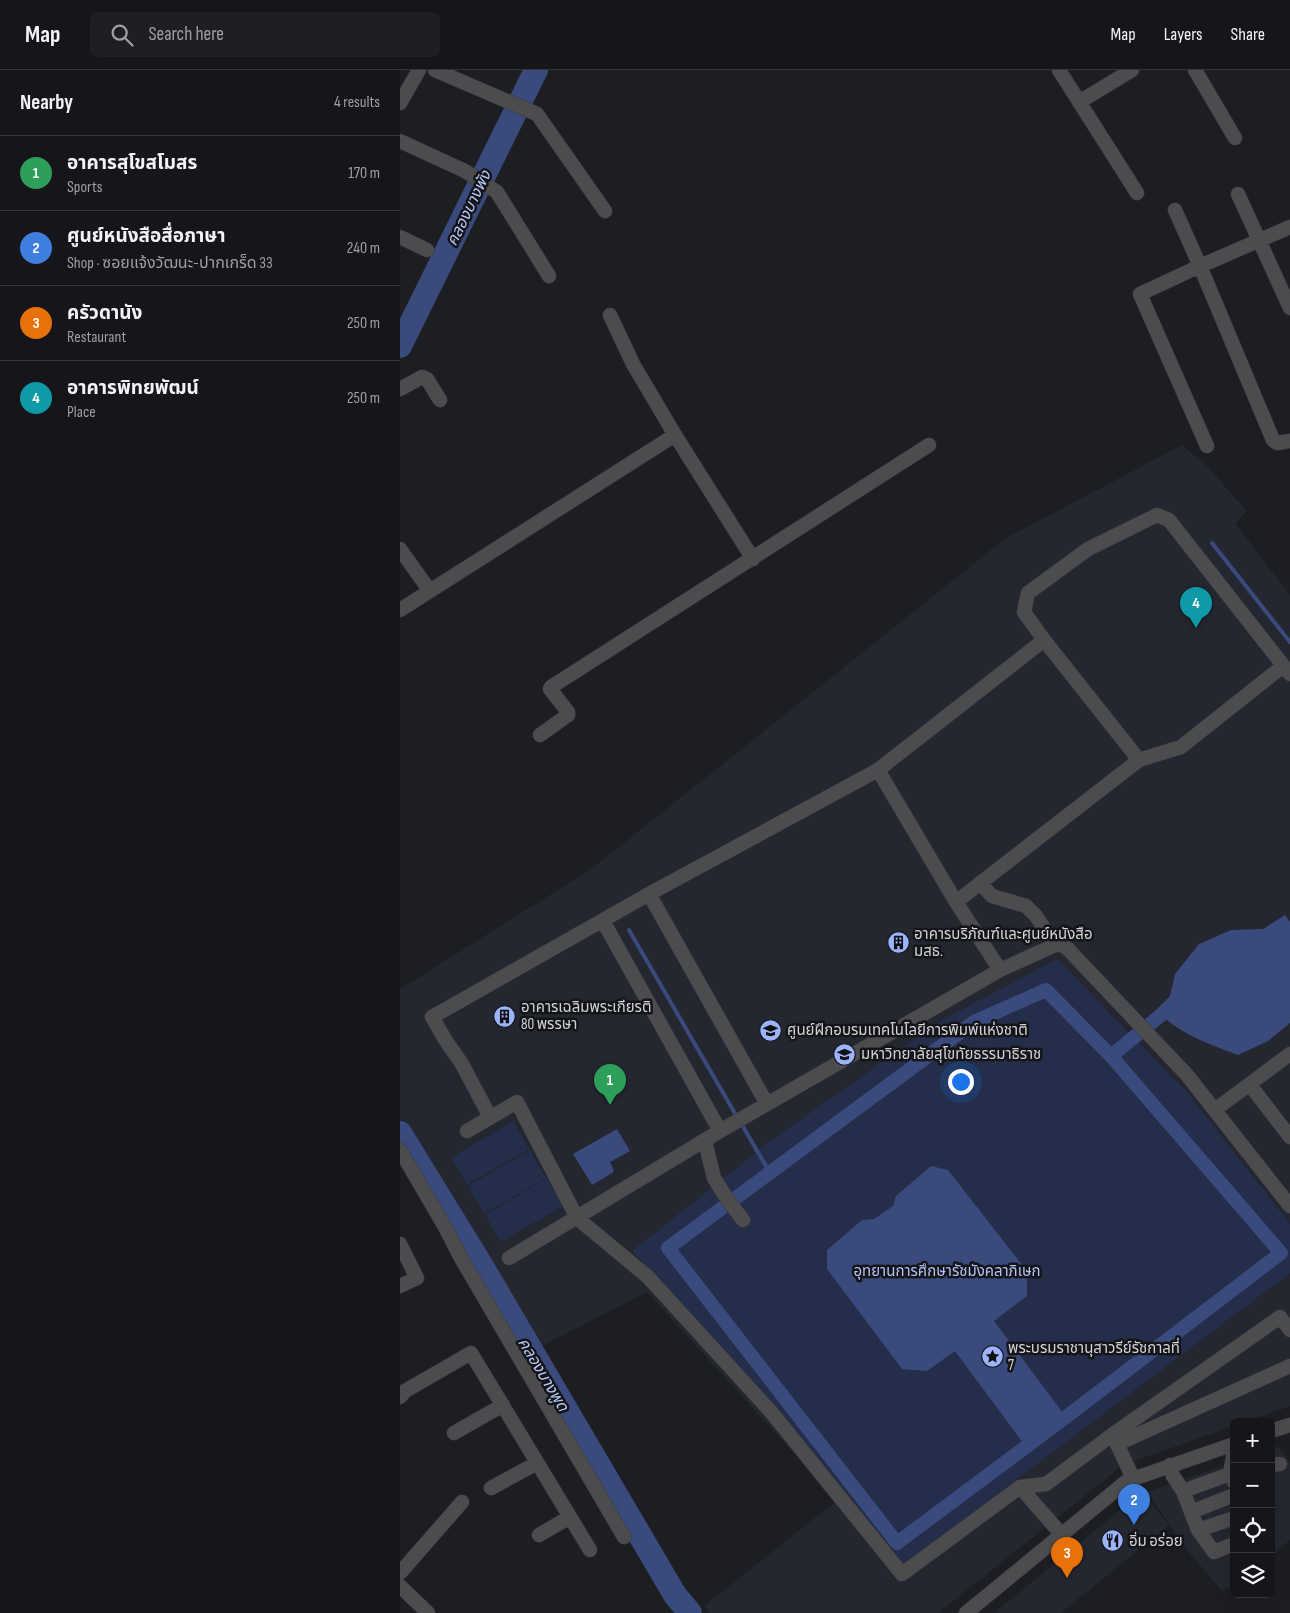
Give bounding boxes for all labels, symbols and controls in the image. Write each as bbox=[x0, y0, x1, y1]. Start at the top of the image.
search box bbox=[90, 12, 440, 57]
text: Map bbox=[25, 20, 60, 49]
icon: search bbox=[108, 21, 136, 49]
text: Search here bbox=[148, 23, 224, 46]
text: Map bbox=[1111, 24, 1136, 45]
text: Layers bbox=[1164, 24, 1203, 45]
text: Share bbox=[1231, 24, 1265, 45]
text: Nearby bbox=[20, 90, 73, 115]
text: 4 results bbox=[334, 93, 380, 112]
text: อาคารสุโขสโมสร bbox=[67, 152, 197, 175]
text: 1 bbox=[33, 164, 39, 183]
text: 170 m bbox=[348, 164, 380, 183]
water label: คลองบางพัง bbox=[443, 167, 496, 249]
text: Sports bbox=[67, 178, 102, 197]
text: ศูนย์หนังสือสื่อภาษา bbox=[67, 225, 225, 248]
text: 2 bbox=[32, 239, 40, 258]
text: 240 m bbox=[347, 239, 380, 258]
text: Shop · ซอยแจ้งวัฒนะ-ปากเกร็ด 33 bbox=[67, 254, 273, 273]
text: ครัวดานัง bbox=[67, 302, 142, 325]
text: 3 bbox=[32, 314, 40, 333]
text: 250 m bbox=[347, 314, 380, 333]
text: Restaurant bbox=[67, 328, 126, 347]
text: อาคารพิทยพัฒน์ bbox=[67, 377, 199, 400]
text: 4 bbox=[32, 389, 40, 408]
text: 250 m bbox=[347, 389, 380, 408]
text: Place bbox=[67, 403, 96, 422]
pin: 4 bbox=[1180, 587, 1212, 628]
place label: อาคารบริภัณฑ์และศูนย์หนังสือ มสธ. bbox=[914, 925, 1093, 961]
building icon: อาคารบริภัณฑ์และศูนย์หนังสือ มสธ. bbox=[886, 931, 910, 955]
place label: อาคารเฉลิมพระเกียรติ 80 พรรษา bbox=[521, 998, 651, 1034]
building icon: อาคารเฉลิมพระเกียรติ 80 พรรษา bbox=[493, 1004, 517, 1028]
school or university icon: ศูนย์ฝึกอบรมเทคโนโลยีการพิมพ์แห่งชาติ bbox=[759, 1018, 783, 1042]
place label: ศูนย์ฝึกอบรมเทคโนโลยีการพิมพ์แห่งชาติ bbox=[787, 1021, 1028, 1040]
school or university icon: มหาวิทยาลัยสุโขทัยธรรมาธิราช bbox=[833, 1042, 857, 1066]
place label: มหาวิทยาลัยสุโขทัยธรรมาธิราช bbox=[861, 1045, 1041, 1064]
pin: 1 bbox=[594, 1064, 626, 1105]
your location bbox=[948, 1069, 974, 1095]
park label: อุทยานการศึกษารัชมังคลาภิเษก bbox=[853, 1262, 1041, 1281]
water label: คลองบางพูด bbox=[513, 1335, 573, 1416]
place label: พระบรมราชานุสาวรีย์รัชกาลที่ 7 bbox=[1008, 1337, 1180, 1375]
place icon: พระบรมราชานุสาวรีย์รัชกาลที่ 7 bbox=[980, 1345, 1004, 1369]
map controls bbox=[1230, 1418, 1275, 1598]
button: + bbox=[1230, 1418, 1275, 1463]
button: − bbox=[1230, 1463, 1275, 1508]
pin: 2 bbox=[1118, 1484, 1150, 1525]
button: locate bbox=[1230, 1508, 1275, 1553]
restaurant icon: อิ่ม อร่อย bbox=[1101, 1529, 1125, 1553]
place label: อิ่ม อร่อย bbox=[1129, 1531, 1183, 1551]
pin: 3 bbox=[1051, 1537, 1083, 1578]
button: layers bbox=[1230, 1553, 1275, 1598]

